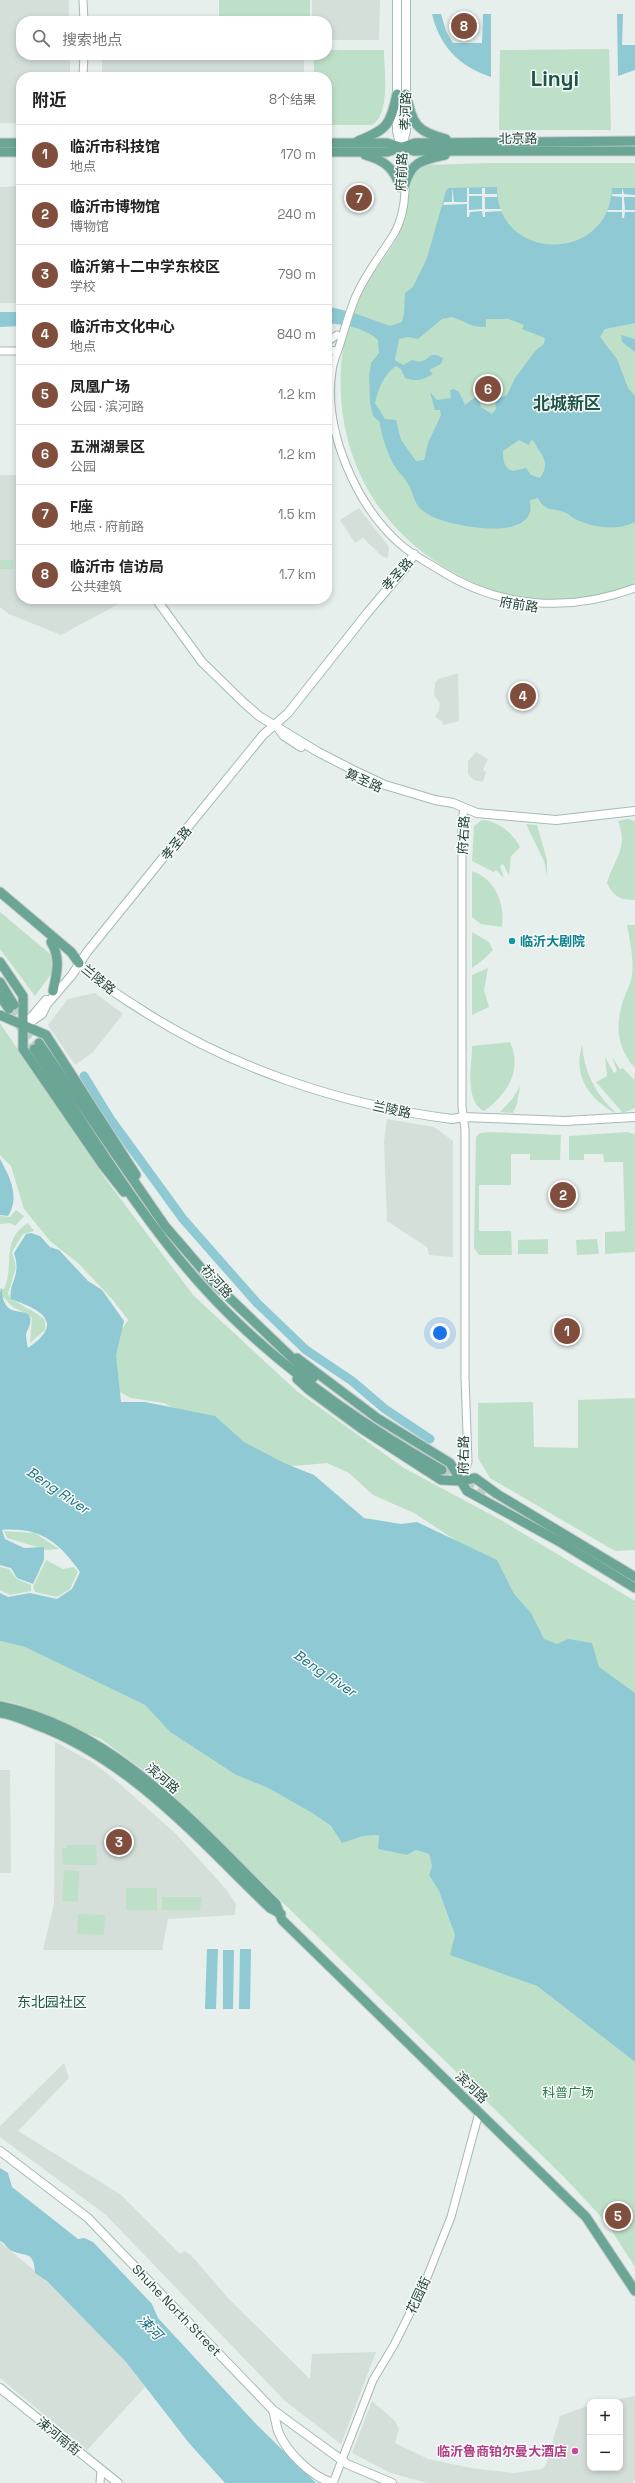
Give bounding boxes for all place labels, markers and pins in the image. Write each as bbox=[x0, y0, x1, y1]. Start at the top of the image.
pin: 8 bbox=[451, 11, 477, 41]
pin: 7 bbox=[346, 183, 372, 213]
pin: 6 bbox=[475, 374, 501, 404]
pin: 4 bbox=[510, 681, 536, 711]
place label: 临沂大剧院 bbox=[520, 933, 585, 950]
marker: 临沂大剧院 bbox=[507, 936, 517, 946]
pin: 2 bbox=[550, 1180, 576, 1210]
pin: 1 bbox=[554, 1316, 580, 1346]
pin: 3 bbox=[106, 1827, 132, 1857]
pin: 5 bbox=[605, 2201, 631, 2231]
place label: 临沂鲁商铂尔曼大酒店 bbox=[437, 2443, 567, 2460]
marker: 临沂鲁商铂尔曼大酒店 bbox=[570, 2446, 580, 2456]

